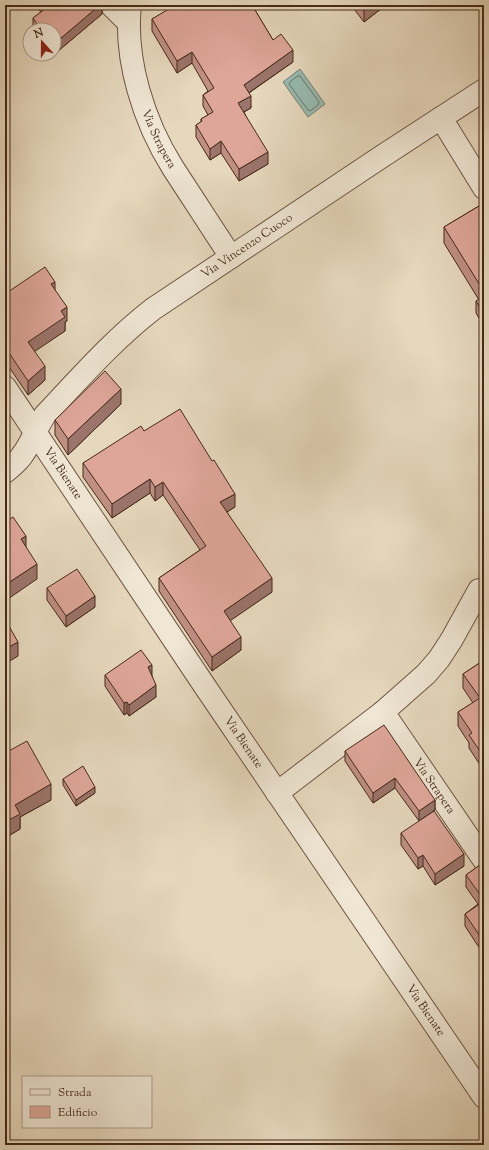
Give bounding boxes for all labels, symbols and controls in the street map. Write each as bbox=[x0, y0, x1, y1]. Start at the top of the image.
north arrow bbox=[22, 22, 62, 62]
text: N bbox=[31, 24, 46, 43]
street label: Via Strapera bbox=[136, 107, 181, 173]
street label: Via Vincenzo Cuoco bbox=[198, 209, 297, 283]
street label: Via Bienate bbox=[39, 444, 87, 503]
street label: Via Bienate bbox=[219, 713, 267, 773]
street label: Via Strapera bbox=[408, 755, 459, 818]
street label: Via Bienate bbox=[401, 981, 450, 1040]
legend bbox=[22, 1076, 152, 1128]
text: Strada bbox=[58, 1084, 92, 1102]
text: Edificio bbox=[58, 1104, 98, 1122]

